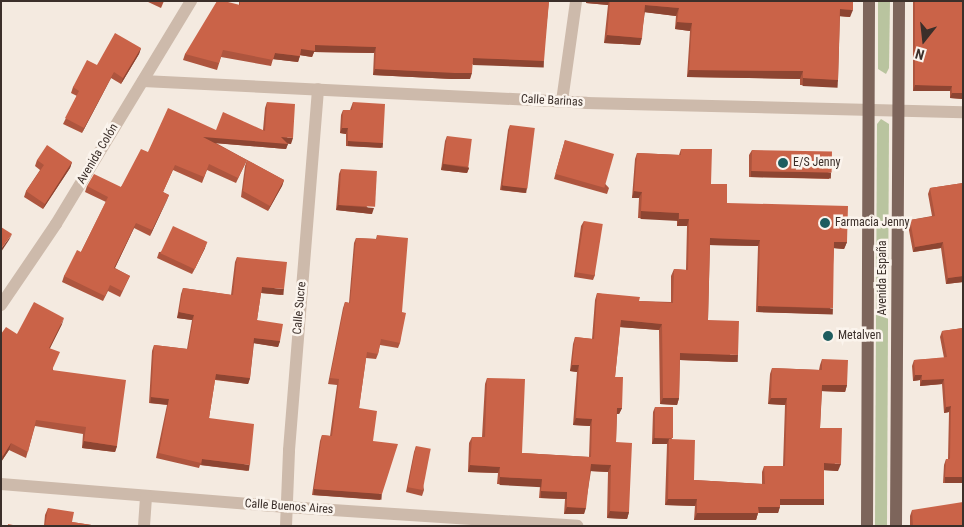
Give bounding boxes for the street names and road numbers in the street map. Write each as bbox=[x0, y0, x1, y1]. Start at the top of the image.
street label: Calle Barinas bbox=[521, 92, 583, 110]
street label: Avenida Colón bbox=[74, 121, 122, 187]
street label: Avenida España bbox=[876, 241, 890, 315]
street label: Calle Sucre bbox=[291, 281, 309, 335]
street label: Calle Buenos Aires bbox=[244, 497, 334, 517]

